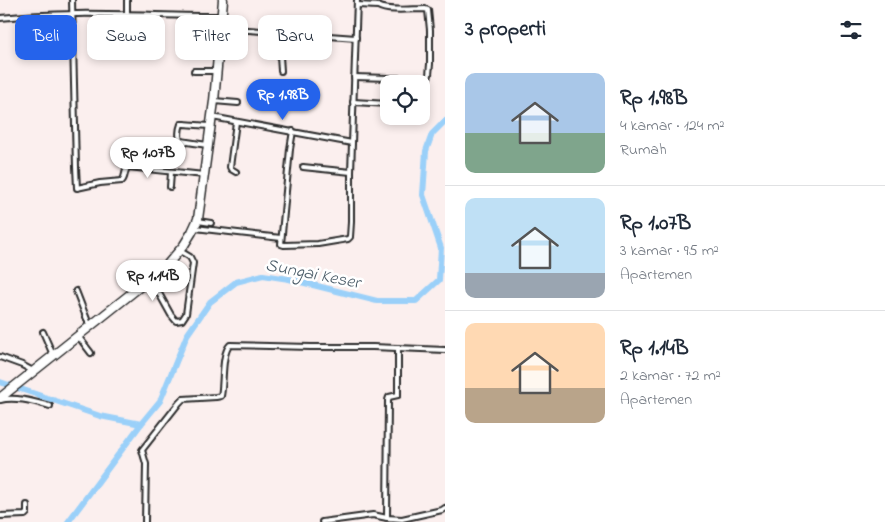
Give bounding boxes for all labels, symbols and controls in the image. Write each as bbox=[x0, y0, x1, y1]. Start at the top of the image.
chip: Beli bbox=[15, 15, 77, 60]
chip: Sewa bbox=[87, 15, 165, 60]
chip: Filter bbox=[175, 15, 248, 60]
chip: Baru bbox=[258, 15, 332, 60]
text: 3 properti bbox=[465, 15, 546, 45]
icon: filters bbox=[837, 16, 865, 44]
map controls bbox=[380, 75, 430, 125]
button: locate bbox=[380, 75, 430, 125]
pin: Rp 1.98B bbox=[231, 78, 335, 121]
text: Rp 1.98B bbox=[257, 83, 309, 107]
text: Rp 1.98B bbox=[620, 84, 688, 114]
icon: home bbox=[505, 93, 565, 153]
text: 4 kamar · 124 m² bbox=[620, 114, 724, 138]
pin: Rp 1.07B bbox=[96, 136, 200, 179]
text: Rumah bbox=[620, 138, 667, 162]
text: Rp 1.07B bbox=[121, 141, 175, 165]
text: Rp 1.07B bbox=[620, 209, 691, 239]
icon: home bbox=[505, 218, 565, 278]
text: 3 kamar · 95 m² bbox=[620, 239, 719, 263]
water label: Sungai Keser bbox=[263, 253, 365, 297]
pin: Rp 1.14B bbox=[101, 260, 205, 302]
text: Apartemen bbox=[620, 263, 692, 287]
text: Rp 1.14B bbox=[127, 264, 179, 288]
text: Rp 1.14B bbox=[620, 334, 689, 364]
icon: home bbox=[505, 343, 565, 403]
text: 2 kamar · 72 m² bbox=[620, 364, 721, 388]
text: Apartemen bbox=[620, 388, 692, 412]

